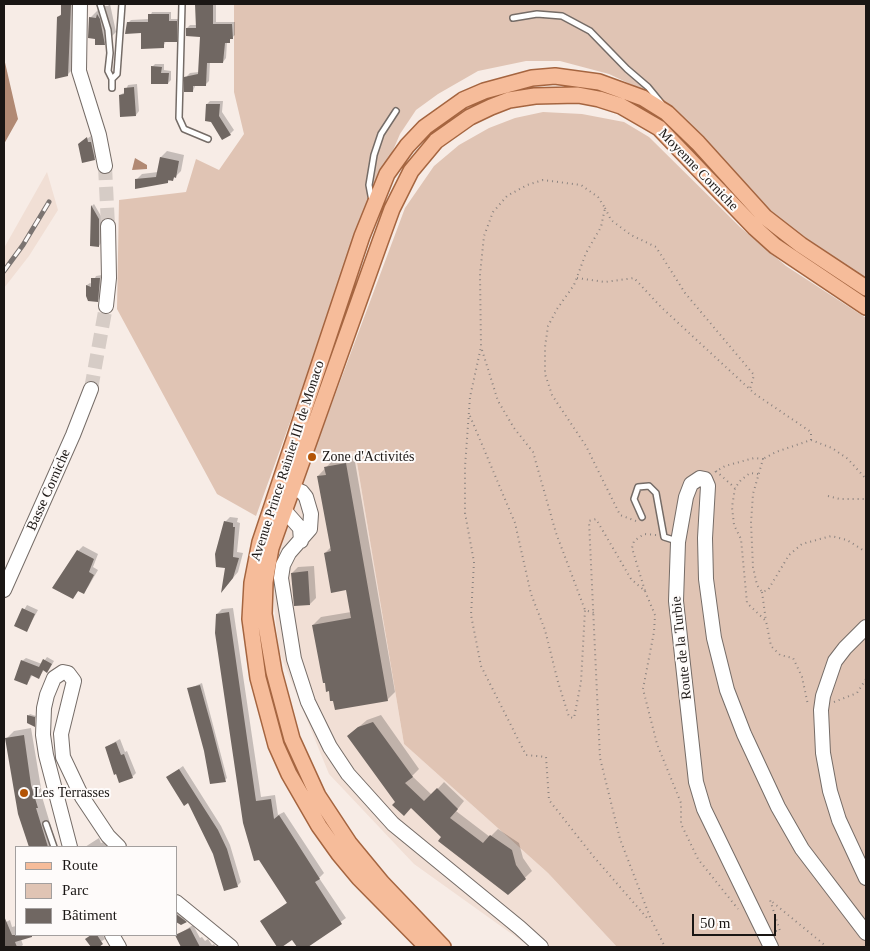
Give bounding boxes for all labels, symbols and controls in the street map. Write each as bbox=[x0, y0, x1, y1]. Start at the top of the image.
street label: Moyenne Corniche bbox=[655, 125, 741, 215]
street label: Avenue Prince Rainier III de Monaco bbox=[248, 359, 328, 563]
street label: Basse Corniche bbox=[24, 447, 74, 533]
place label: Zone d'Activités bbox=[322, 449, 414, 465]
marker: Zone d'Activités bbox=[306, 451, 318, 463]
street label: Route de la Turbie bbox=[668, 595, 696, 701]
place label: Les Terrasses bbox=[34, 785, 110, 801]
marker: Les Terrasses bbox=[18, 787, 30, 799]
legend bbox=[15, 846, 178, 936]
text: Route bbox=[62, 857, 98, 873]
text: Parc bbox=[62, 882, 89, 898]
scale bar bbox=[695, 904, 779, 936]
text: Bâtiment bbox=[62, 907, 117, 923]
text: 50 m bbox=[700, 915, 730, 931]

